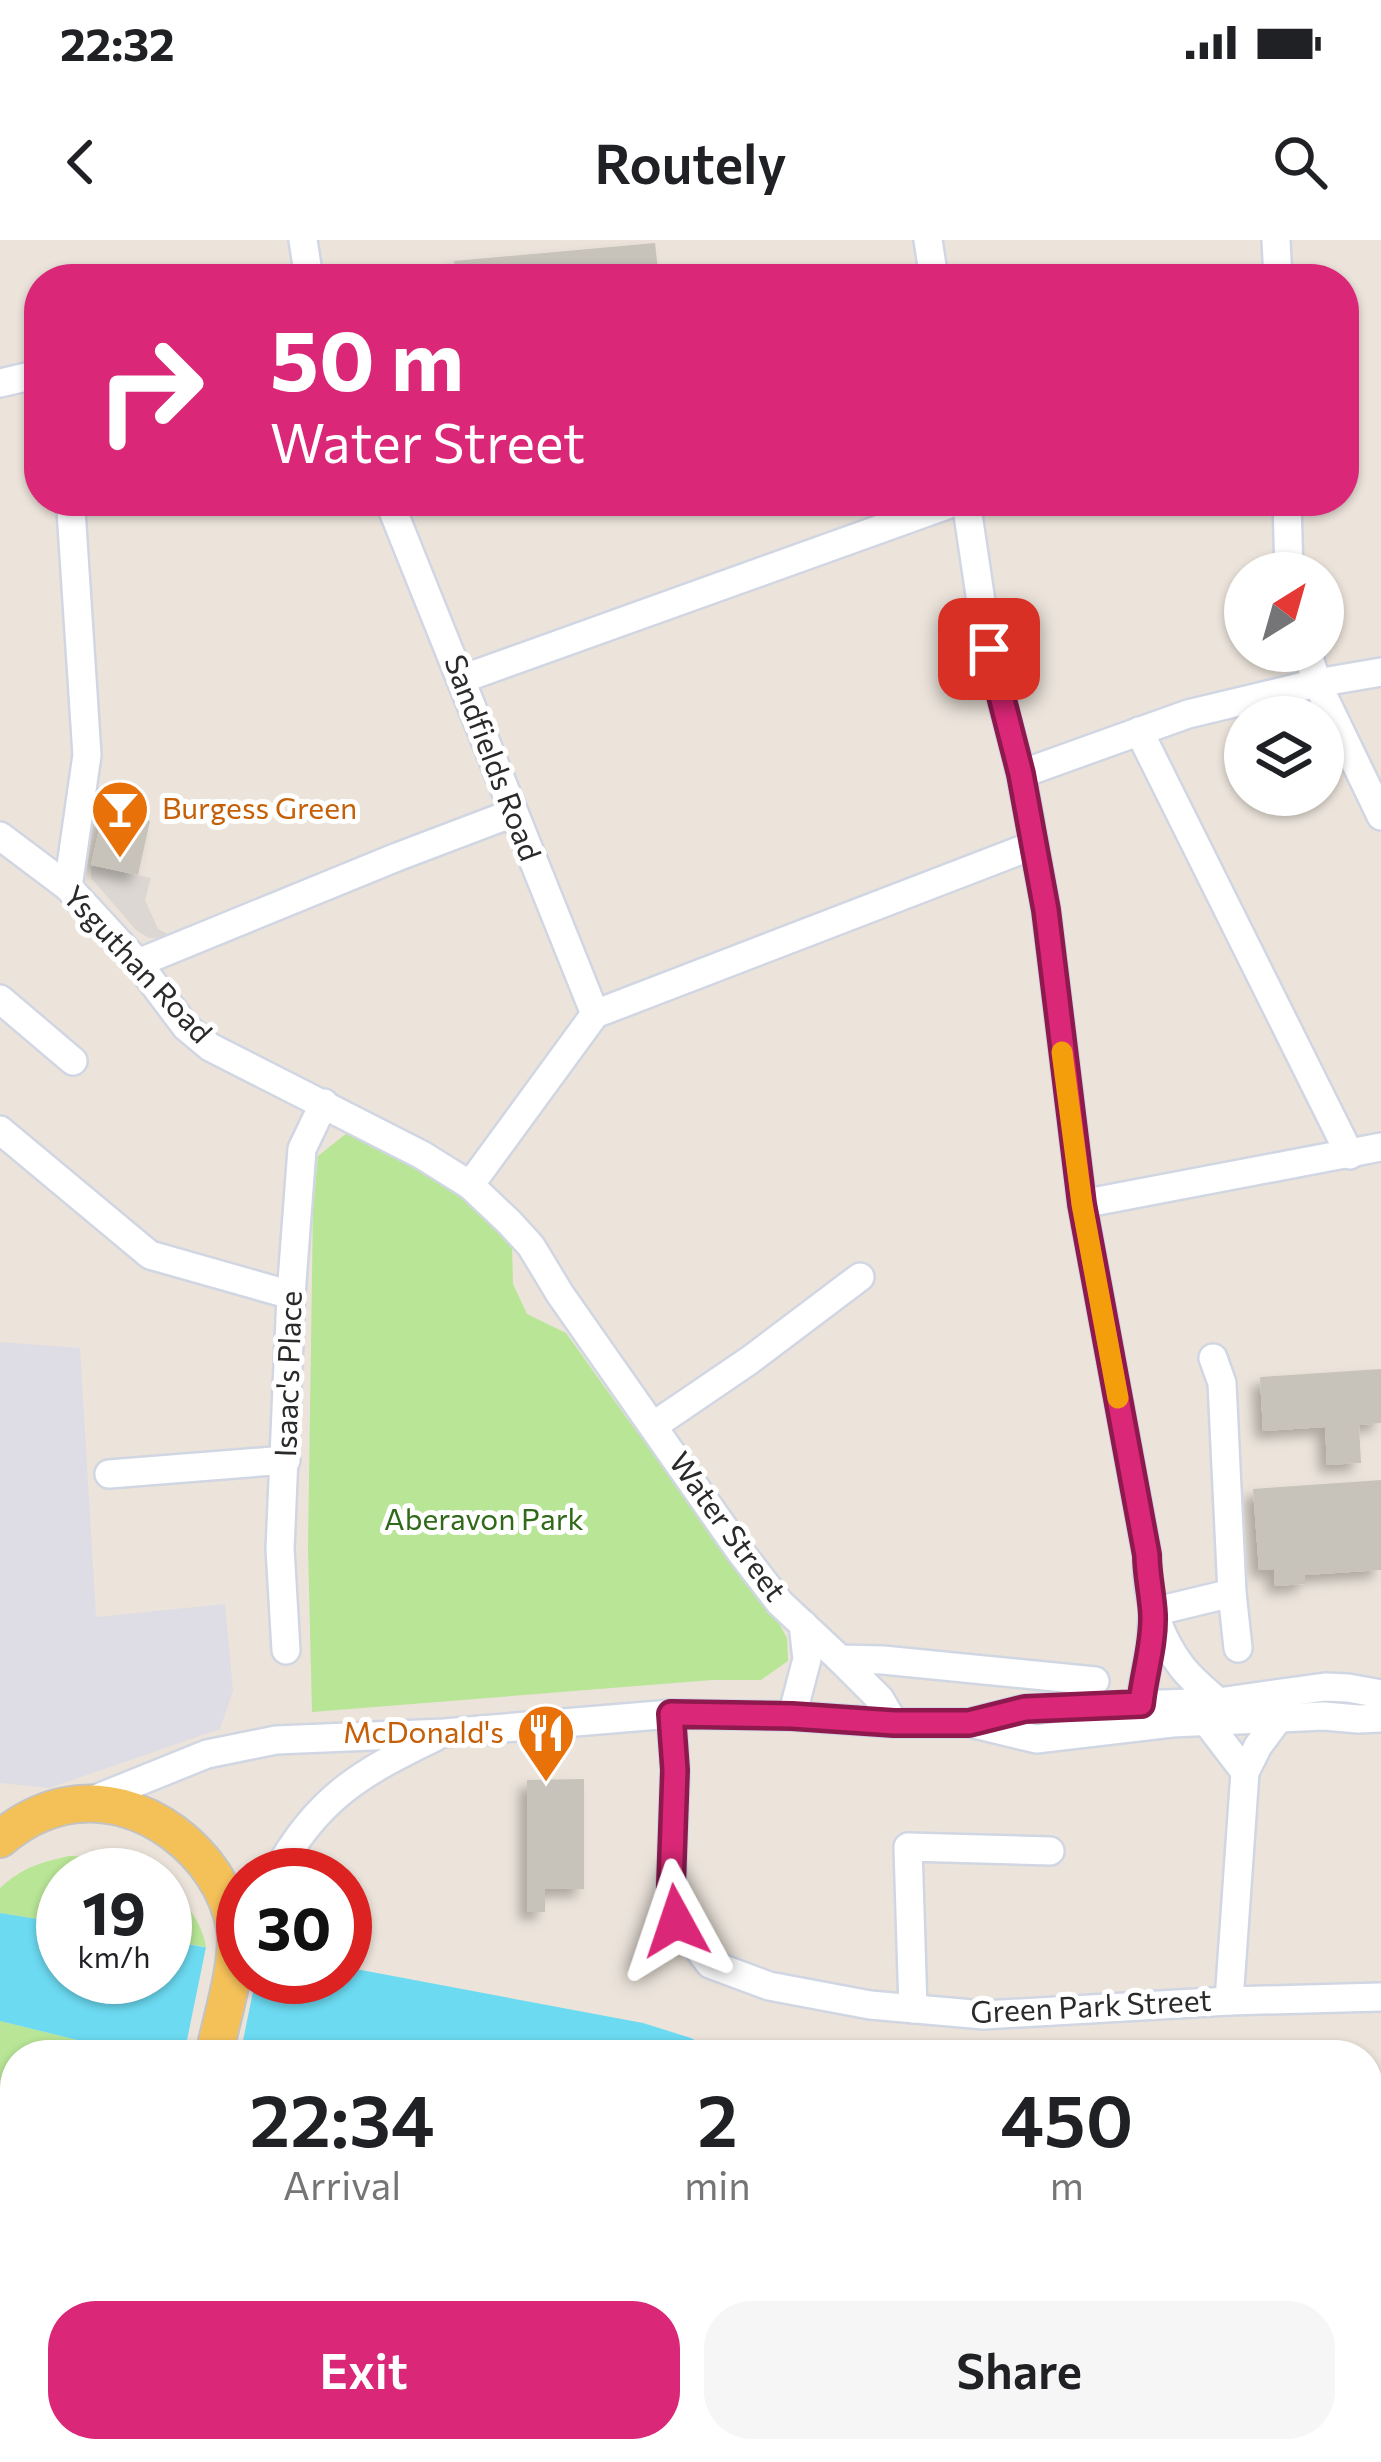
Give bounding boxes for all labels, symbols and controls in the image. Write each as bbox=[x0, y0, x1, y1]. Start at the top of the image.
text: 22:32 bbox=[60, 15, 175, 70]
icon: back bbox=[48, 129, 114, 195]
text: Routely bbox=[594, 129, 787, 195]
icon: search bbox=[1267, 129, 1333, 195]
text: 50 m bbox=[270, 306, 464, 408]
icon: right bbox=[72, 312, 228, 468]
text: Water Street bbox=[270, 408, 585, 474]
north arrow bbox=[1224, 552, 1344, 672]
map controls bbox=[1224, 552, 1344, 816]
pin bbox=[938, 598, 1040, 700]
icon: arrive bbox=[956, 616, 1022, 682]
street label: Sandfields Road bbox=[438, 649, 551, 865]
button: layers bbox=[1224, 696, 1344, 816]
bar icon: Burgess Green bbox=[89, 778, 151, 860]
place label: Burgess Green bbox=[162, 788, 357, 825]
street label: Ysguthan Road bbox=[57, 877, 221, 1050]
street label: Isaac's Place bbox=[265, 1290, 308, 1458]
street label: Water Street bbox=[663, 1444, 795, 1607]
park label: Aberavon Park bbox=[384, 1499, 584, 1536]
restaurant icon: McDonald's bbox=[515, 1702, 577, 1784]
place label: McDonald's bbox=[343, 1712, 504, 1749]
speed limit sign: 30 bbox=[216, 1848, 372, 2004]
position arrow bbox=[613, 1858, 739, 1984]
text: 19 bbox=[82, 1874, 146, 1947]
text: km/h bbox=[78, 1937, 150, 1974]
street label: Green Park Street bbox=[969, 1980, 1212, 2029]
text: 22:34 bbox=[250, 2074, 435, 2162]
text: 2 bbox=[697, 2074, 738, 2162]
text: 450 bbox=[1000, 2074, 1133, 2162]
text: Arrival bbox=[283, 2160, 401, 2208]
text: min bbox=[684, 2160, 751, 2208]
text: m bbox=[1050, 2160, 1084, 2208]
button: Exit bbox=[48, 2301, 680, 2439]
button: Share bbox=[704, 2301, 1335, 2439]

